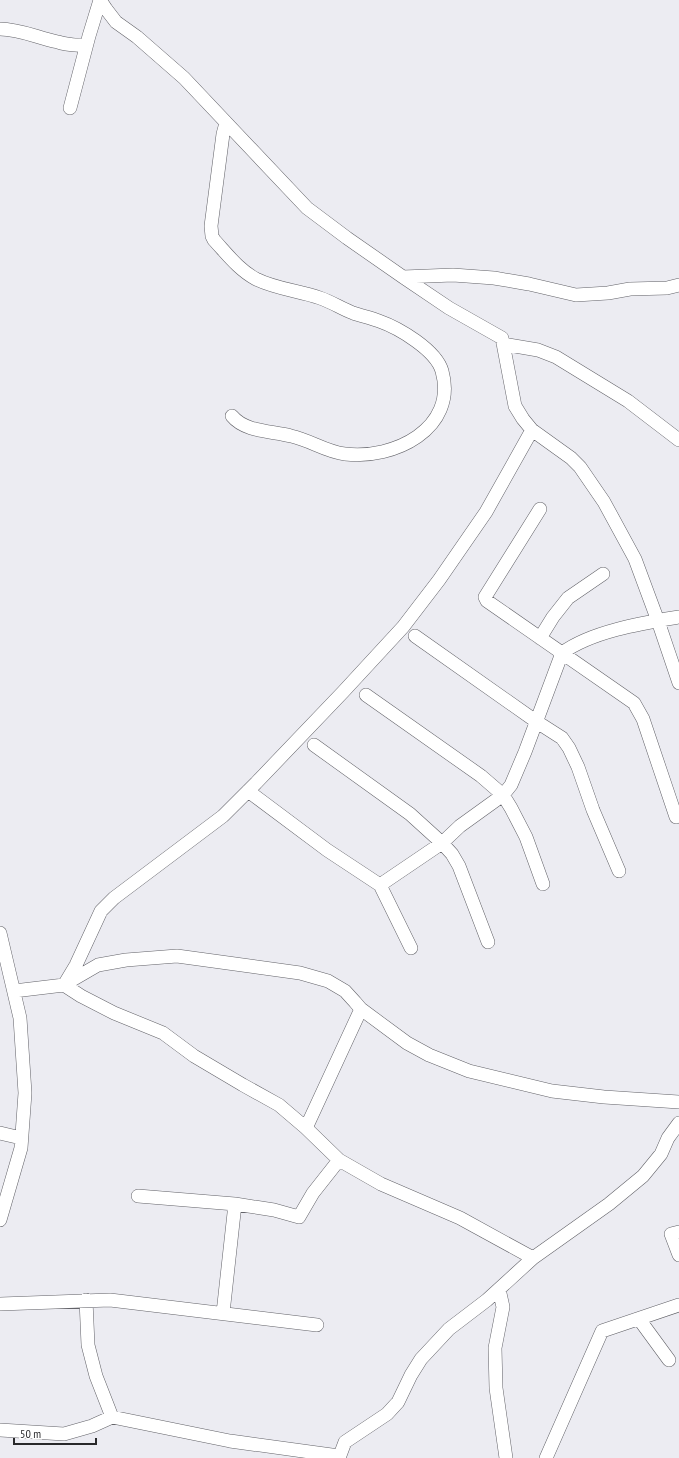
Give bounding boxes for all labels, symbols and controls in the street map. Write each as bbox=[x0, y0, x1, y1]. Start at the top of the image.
scale bar bbox=[14, 1420, 96, 1446]
text: 50 m bbox=[20, 1426, 41, 1441]

